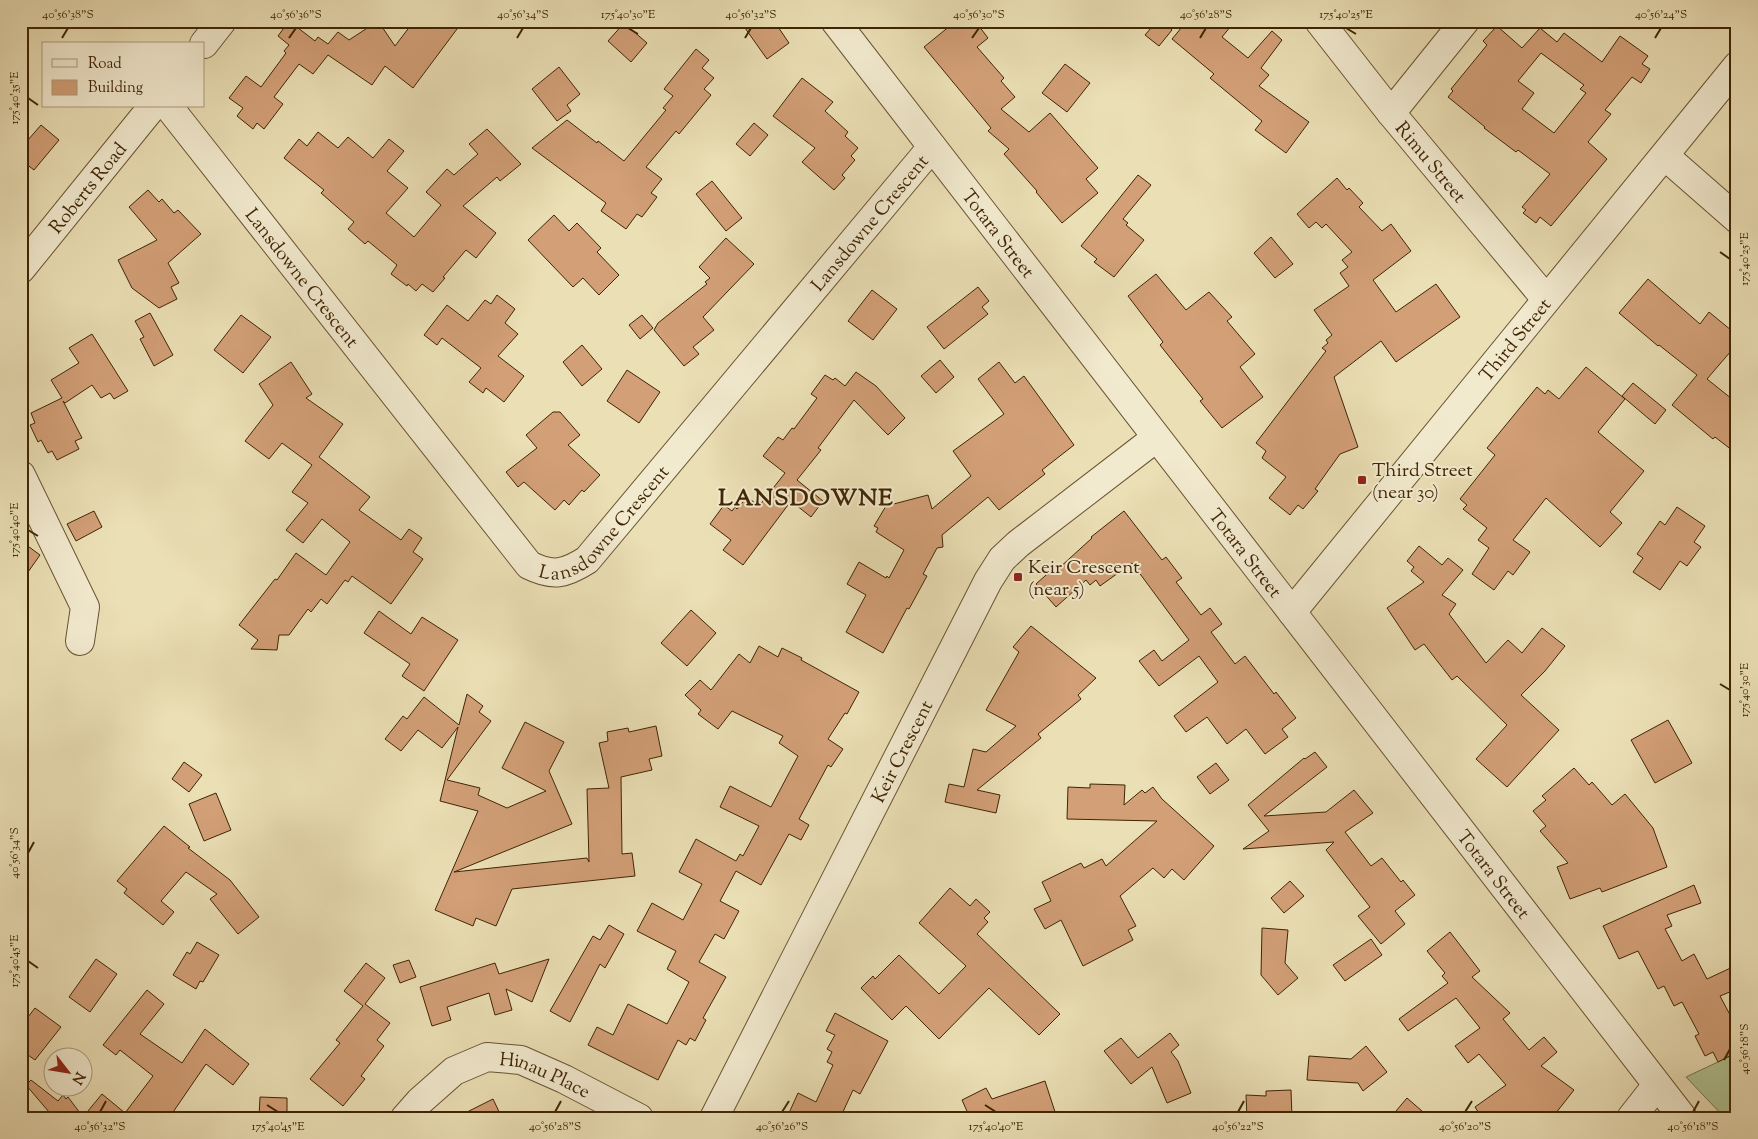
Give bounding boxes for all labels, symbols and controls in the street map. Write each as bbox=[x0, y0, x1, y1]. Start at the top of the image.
text: 40°56'38"S bbox=[42, 6, 94, 24]
text: 40°56'36"S bbox=[270, 6, 322, 24]
text: 40°56'34"S bbox=[497, 6, 549, 24]
text: 175°40'30"E bbox=[601, 6, 656, 24]
text: 40°56'32"S bbox=[726, 6, 776, 24]
text: 40°56'30"S bbox=[953, 6, 1005, 24]
text: 40°56'28"S bbox=[1180, 6, 1232, 24]
text: 175°40'25"E bbox=[1319, 6, 1374, 24]
text: 40°56'24"S bbox=[1635, 6, 1687, 24]
legend bbox=[42, 42, 205, 108]
text: Road bbox=[88, 54, 122, 75]
text: 175°40'35"E bbox=[6, 71, 24, 124]
text: Building bbox=[88, 78, 143, 99]
street label: Rimu Street bbox=[1388, 117, 1472, 210]
street label: Roberts Road bbox=[44, 137, 134, 240]
street label: Lansdowne Crescent bbox=[806, 149, 936, 298]
street label: Totara Street bbox=[954, 184, 1040, 285]
street label: Lansdowne Crescent bbox=[237, 203, 365, 355]
text: 175°40'25"E bbox=[1736, 231, 1754, 286]
street label: Third Street bbox=[1474, 293, 1559, 388]
place label: Third Street (near 30) bbox=[1372, 458, 1473, 507]
street label: Lansdowne Crescent bbox=[536, 460, 677, 589]
marker: Third Street (near 30) bbox=[1356, 474, 1368, 486]
district label: LANSDOWNE bbox=[718, 482, 894, 516]
text: 175°40'40"E bbox=[6, 502, 24, 557]
street label: Totara Street bbox=[1201, 504, 1287, 605]
place label: Keir Crescent (near 5) bbox=[1028, 555, 1140, 604]
marker: Keir Crescent (near 5) bbox=[1012, 571, 1024, 583]
text: 175°40'30"E bbox=[1736, 662, 1754, 717]
street label: Keir Crescent bbox=[866, 696, 941, 808]
street label: Totara Street bbox=[1449, 825, 1536, 926]
text: 40°56'34"S bbox=[6, 827, 24, 879]
text: 175°40'45"E bbox=[6, 934, 24, 987]
text: 40°56'18"S bbox=[1736, 1024, 1754, 1074]
north arrow bbox=[42, 1046, 92, 1096]
street label: Hinau Place bbox=[498, 1047, 595, 1106]
text: N bbox=[66, 1068, 89, 1088]
text: 40°56'32"S bbox=[75, 1118, 125, 1136]
text: 175°40'45"E bbox=[252, 1118, 305, 1136]
text: 40°56'28"S bbox=[529, 1118, 581, 1136]
text: 40°56'26"S bbox=[756, 1118, 808, 1136]
text: 175°40'40"E bbox=[969, 1118, 1024, 1136]
text: 40°56'22"S bbox=[1212, 1118, 1264, 1136]
text: 40°56'20"S bbox=[1439, 1118, 1491, 1136]
text: 40°56'18"S bbox=[1668, 1118, 1718, 1136]

